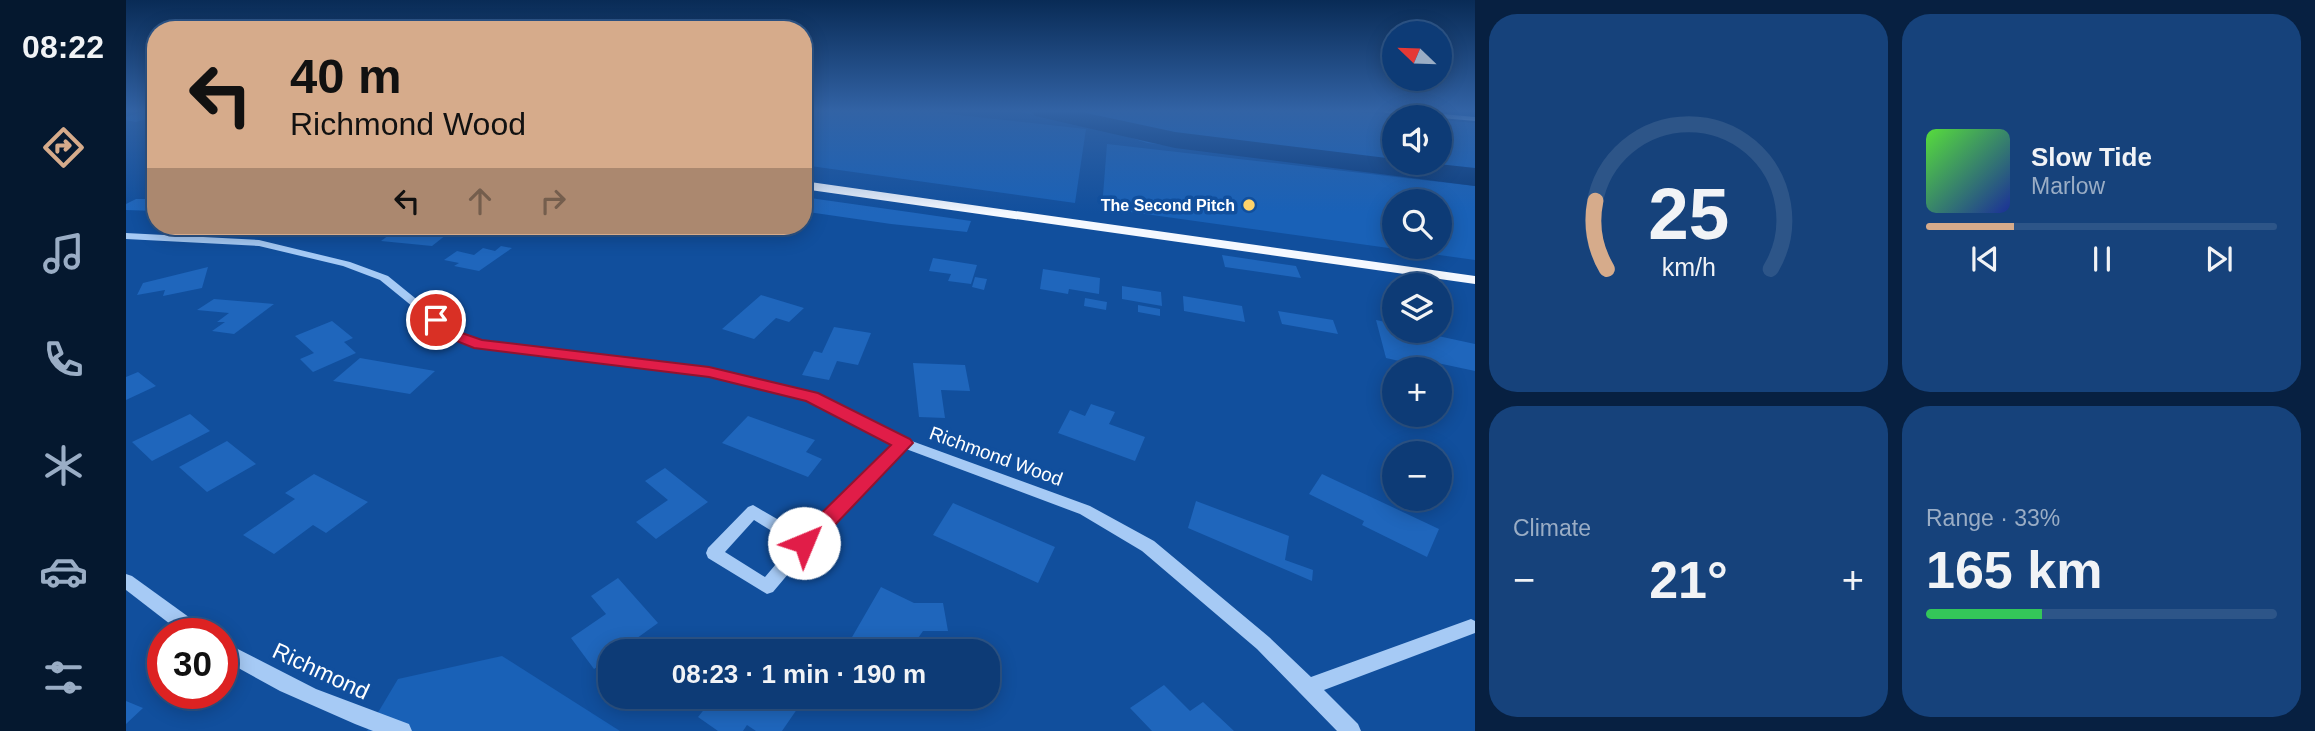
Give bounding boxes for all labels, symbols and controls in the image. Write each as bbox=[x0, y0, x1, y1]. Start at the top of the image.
north arrow bbox=[1382, 21, 1452, 91]
map controls bbox=[1382, 21, 1452, 511]
text: 08:22 bbox=[22, 29, 104, 65]
icon: left bbox=[175, 49, 266, 140]
text: 40 m bbox=[290, 49, 402, 103]
button: sound bbox=[1382, 105, 1452, 175]
text: Richmond Wood bbox=[290, 106, 526, 142]
icon: directions bbox=[39, 123, 88, 172]
text: Slow Tide bbox=[2031, 142, 2152, 172]
text: Marlow bbox=[2031, 173, 2105, 199]
text: 25 bbox=[1648, 174, 1729, 255]
icon: left bbox=[388, 182, 426, 220]
icon: ahead bbox=[461, 182, 499, 220]
icon: right bbox=[534, 182, 572, 220]
button: search bbox=[1382, 189, 1452, 259]
place label: The Second Pitch bbox=[1101, 197, 1235, 214]
marker: The Second Pitch bbox=[1241, 197, 1257, 213]
icon: music bbox=[39, 229, 88, 278]
icon: previous bbox=[1966, 240, 2004, 278]
icon: pause bbox=[2083, 240, 2121, 278]
icon: next bbox=[2200, 240, 2238, 278]
text: km/h bbox=[1661, 253, 1716, 281]
button: layers bbox=[1382, 273, 1452, 343]
pin bbox=[406, 290, 466, 350]
icon: arrive bbox=[417, 301, 455, 339]
icon: phone bbox=[39, 335, 88, 384]
button: + bbox=[1382, 357, 1452, 427]
street label: Richmond Wood bbox=[927, 422, 1065, 490]
icon: climate bbox=[39, 441, 88, 490]
button: − bbox=[1382, 441, 1452, 511]
text: Range · 33% bbox=[1926, 505, 2060, 531]
position arrow bbox=[767, 506, 841, 580]
text: Climate bbox=[1513, 515, 1591, 541]
text: 165 km bbox=[1926, 541, 2102, 599]
icon: car bbox=[39, 547, 88, 596]
text: 21° bbox=[1649, 551, 1728, 609]
text: − bbox=[1513, 559, 1535, 601]
text: + bbox=[1842, 559, 1864, 601]
speed limit sign: 30 bbox=[147, 618, 238, 709]
street label: Richmond bbox=[269, 637, 373, 705]
icon: filters bbox=[39, 653, 88, 702]
text: 08:23 · 1 min · 190 m bbox=[672, 659, 926, 689]

